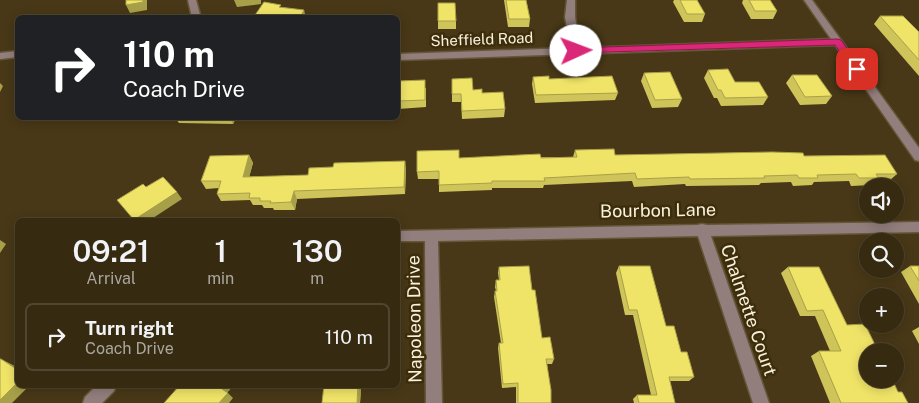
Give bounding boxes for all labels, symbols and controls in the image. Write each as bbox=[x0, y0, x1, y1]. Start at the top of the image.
position arrow bbox=[549, 24, 601, 76]
street label: Sheffield Road bbox=[430, 29, 534, 49]
text: 110 m bbox=[123, 34, 215, 75]
icon: right bbox=[40, 35, 105, 100]
pin bbox=[836, 48, 878, 90]
icon: arrive bbox=[843, 55, 871, 83]
text: Coach Drive bbox=[123, 76, 245, 102]
map controls bbox=[859, 178, 904, 388]
button: sound bbox=[859, 178, 904, 223]
street label: Bourbon Lane bbox=[600, 198, 716, 222]
text: 09:21 bbox=[72, 233, 150, 269]
text: 1 bbox=[214, 233, 227, 269]
text: 130 bbox=[292, 233, 343, 269]
button: search bbox=[859, 233, 904, 278]
street label: Chalmette Court bbox=[717, 242, 781, 378]
street label: Napoleon Drive bbox=[402, 255, 426, 383]
text: Arrival bbox=[86, 269, 136, 288]
text: min bbox=[207, 269, 234, 288]
text: m bbox=[310, 269, 324, 288]
button: + bbox=[859, 288, 904, 333]
text: Turn right bbox=[85, 317, 174, 339]
icon: right bbox=[42, 323, 70, 351]
text: 110 m bbox=[325, 326, 373, 348]
text: Coach Drive bbox=[85, 339, 174, 358]
button: − bbox=[859, 343, 904, 388]

